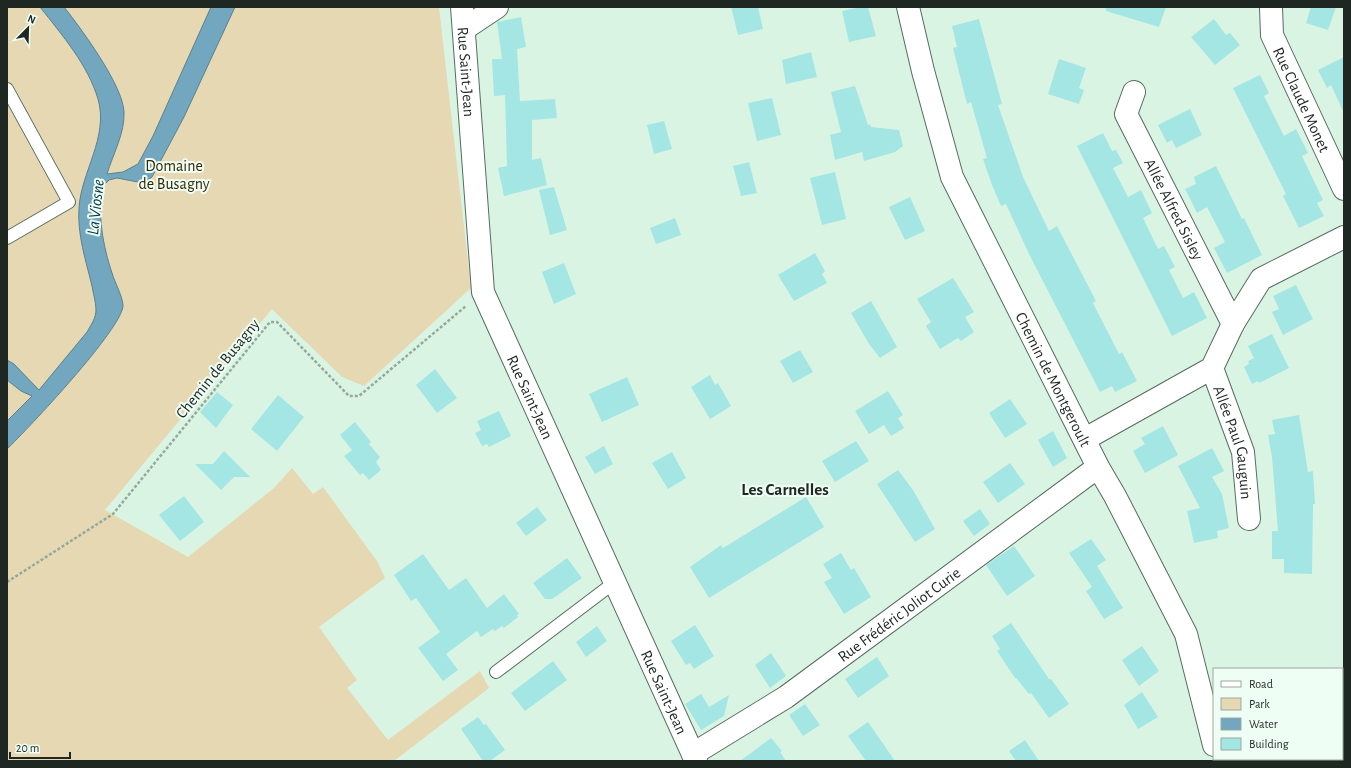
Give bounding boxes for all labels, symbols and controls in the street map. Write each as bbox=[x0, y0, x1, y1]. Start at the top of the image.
north arrow bbox=[8, 8, 48, 48]
text: N bbox=[26, 13, 37, 26]
street label: Rue Saint-Jean bbox=[454, 26, 477, 118]
street label: Rue Claude Monet bbox=[1270, 45, 1332, 155]
street label: Allée Alfred Sisley bbox=[1141, 156, 1206, 263]
park label: Domaine de Busagny bbox=[139, 158, 210, 193]
water label: La Viosne bbox=[84, 178, 107, 236]
street label: Chemin de Montgeroult bbox=[1012, 310, 1093, 450]
street label: Chemin de Busagny bbox=[173, 316, 263, 422]
street label: Rue Saint-Jean bbox=[504, 353, 556, 442]
street label: Allée Paul Gauguin bbox=[1210, 383, 1254, 500]
district label: Les Carnelles bbox=[741, 481, 829, 498]
street label: Rue Frédéric Joliot Curie bbox=[835, 565, 963, 665]
street label: Rue Saint-Jean bbox=[638, 648, 690, 737]
legend bbox=[1213, 668, 1343, 760]
text: Road bbox=[1249, 678, 1273, 690]
text: Park bbox=[1249, 698, 1270, 710]
text: Water bbox=[1249, 718, 1278, 730]
scale bar bbox=[10, 734, 70, 760]
text: Building bbox=[1249, 738, 1289, 750]
text: 20 m bbox=[16, 742, 39, 754]

